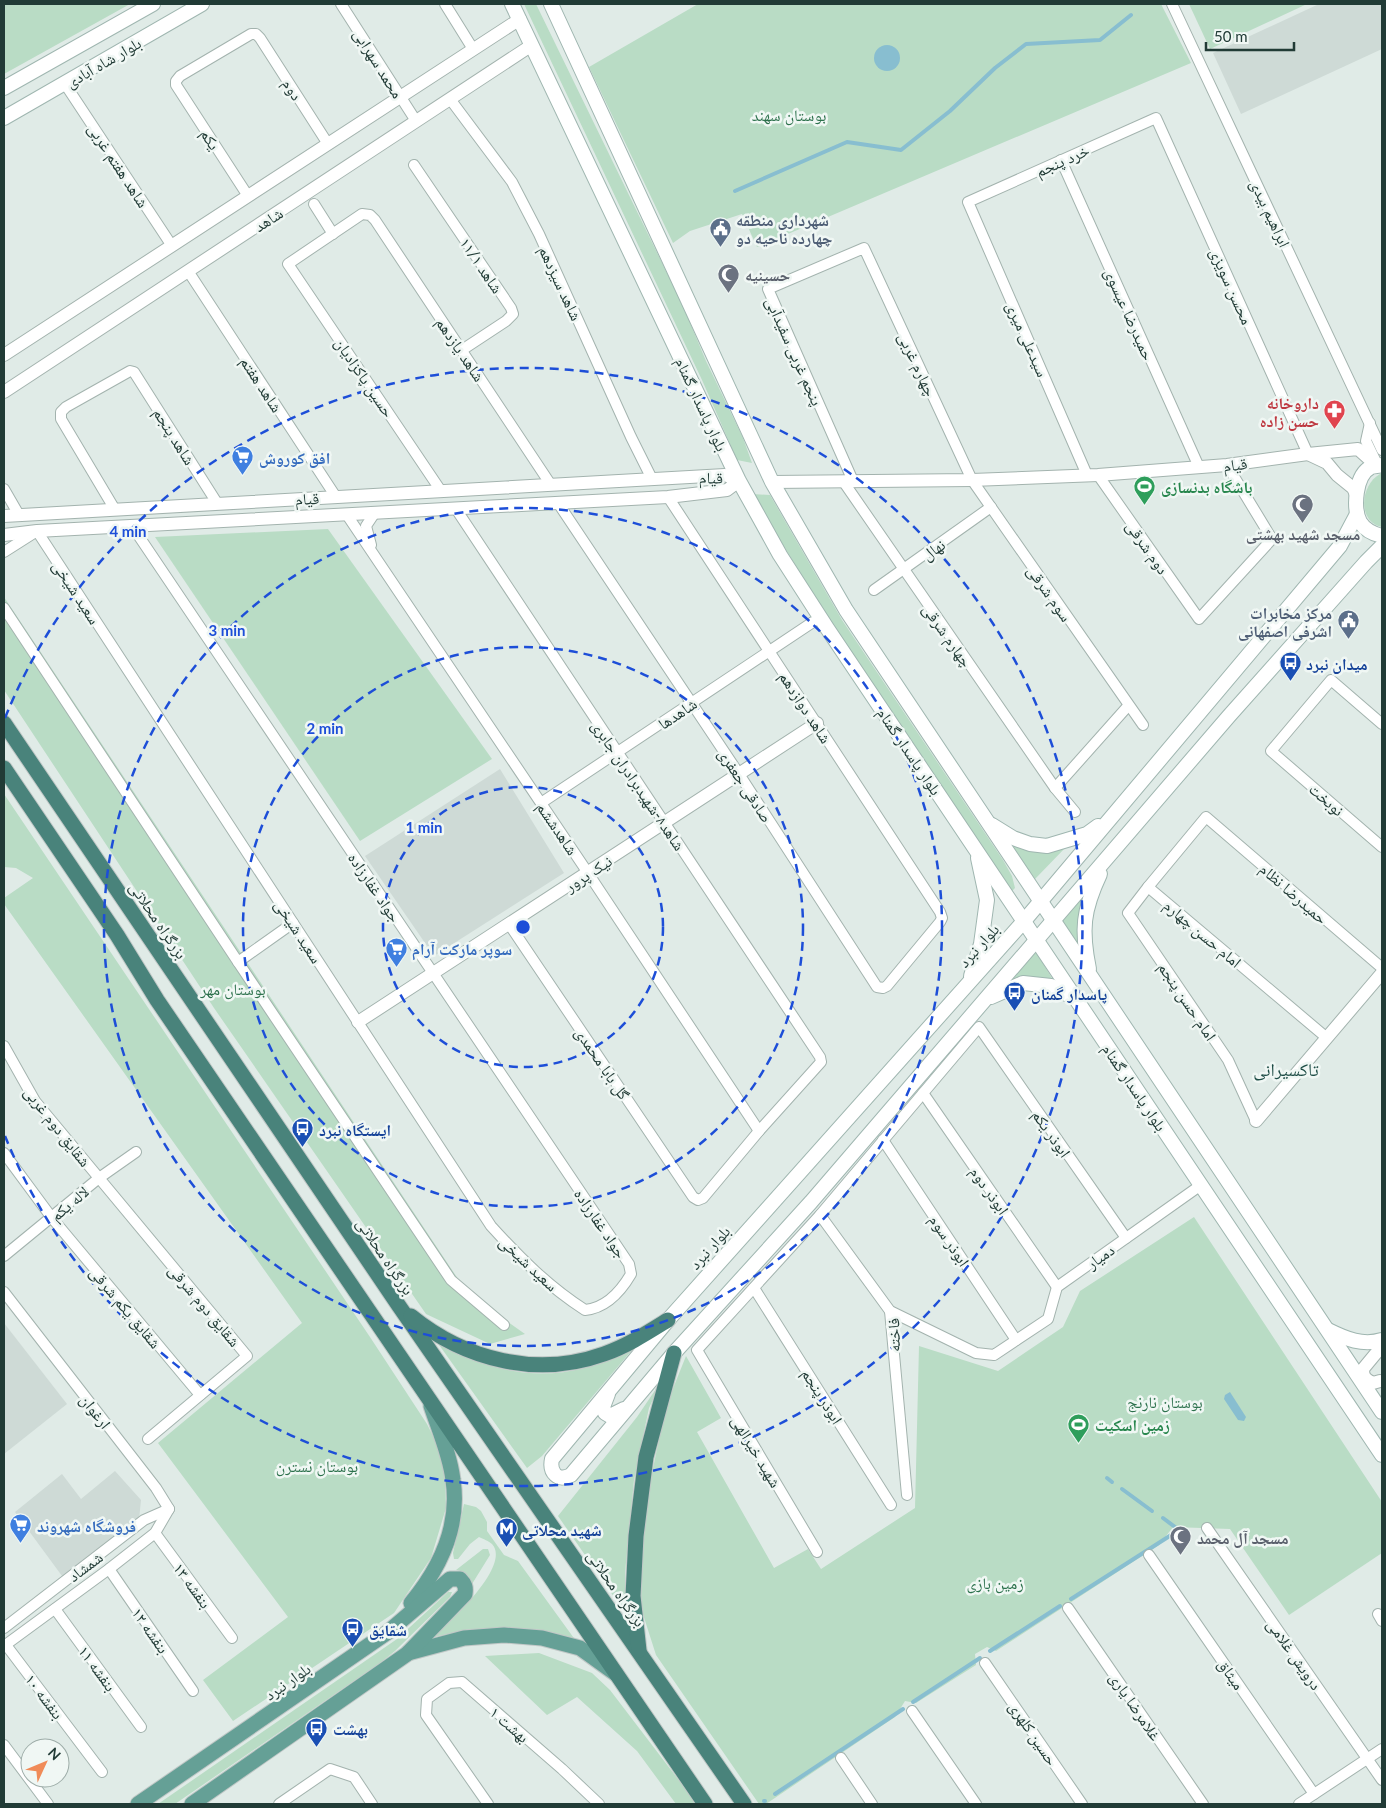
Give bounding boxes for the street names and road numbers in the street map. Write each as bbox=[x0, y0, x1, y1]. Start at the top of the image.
street label: محمد سهرابی bbox=[348, 25, 408, 102]
street label: بلوار شاه آبادی bbox=[62, 33, 145, 93]
street label: دوم bbox=[277, 75, 307, 104]
street label: شاهد هفتم غربی bbox=[83, 119, 153, 212]
street label: یکم bbox=[196, 125, 225, 154]
street label: خرد پنجم bbox=[1032, 140, 1093, 182]
street label: ابراهیم بیدی bbox=[1245, 176, 1295, 251]
street label: شاهد bbox=[250, 203, 286, 235]
street label: شاهد ۱۱/۱ bbox=[456, 233, 508, 297]
street label: شاهد سیزدهم bbox=[534, 243, 587, 324]
street label: محسن سویزی bbox=[1205, 245, 1257, 328]
street label: حمیدرضا عیسوی bbox=[1099, 265, 1159, 364]
street label: پنجم غربی سفیدآبی bbox=[761, 294, 828, 409]
street label: سیدعلی میری bbox=[1001, 298, 1053, 380]
street label: شاهد یازدهم bbox=[431, 313, 489, 386]
street label: چهارم غربی bbox=[893, 329, 941, 400]
street label: حسین پاکزادیان bbox=[330, 334, 399, 422]
street label: شاهد هفتم bbox=[235, 352, 287, 417]
street label: بلوار پاسدار گمنام bbox=[670, 354, 732, 455]
street label: شاهد پنجم bbox=[148, 404, 200, 469]
street label: قیام bbox=[1222, 453, 1248, 477]
street label: قیام bbox=[699, 467, 723, 489]
street label: قیام bbox=[294, 488, 320, 510]
street label: دوم شرقی bbox=[1121, 517, 1173, 578]
street label: نهال bbox=[918, 534, 949, 565]
street label: سعید شیخی bbox=[48, 556, 105, 629]
street label: سوم شرقی bbox=[1022, 561, 1076, 626]
street label: چهارم شرقی bbox=[918, 600, 977, 672]
street label: شاهد دوازدهم bbox=[774, 668, 836, 748]
street label: شاهدها bbox=[654, 693, 700, 733]
street label: بلوار پاسدار گمنام bbox=[872, 704, 946, 799]
street label: شاهد۸-شهیدبرادران جابری bbox=[587, 716, 690, 855]
street label: صادقی جعفری bbox=[713, 744, 777, 827]
street label: نوبخت bbox=[1305, 779, 1348, 820]
street label: شاهدششم bbox=[532, 798, 583, 859]
street label: جواد غفارزاده bbox=[344, 849, 405, 926]
street label: نیک پرور bbox=[560, 851, 616, 897]
street label: حمیدرضا نظام bbox=[1255, 858, 1332, 929]
street label: بزرگراه محلاتی bbox=[125, 878, 192, 963]
street label: سعید شیخی bbox=[270, 895, 327, 968]
street label: امام حسن چهارم bbox=[1159, 895, 1246, 973]
street label: بلوار نبرد bbox=[954, 919, 1003, 971]
street label: امام حسن پنجم bbox=[1153, 958, 1221, 1045]
street label: گل بابا محمدی bbox=[570, 1023, 634, 1104]
street label: بلوار پاسدار گمنام bbox=[1097, 1040, 1171, 1135]
street label: شقایق دوم غربی bbox=[19, 1082, 95, 1171]
street label: ابوذر یکم bbox=[1027, 1105, 1075, 1162]
street label: ابوذر دوم bbox=[965, 1162, 1013, 1219]
street label: لاله یکم bbox=[46, 1181, 93, 1226]
street label: جواد غفارزاده bbox=[570, 1185, 631, 1262]
street label: ابوذر سوم bbox=[924, 1210, 974, 1271]
street label: بزرگراه محلاتی bbox=[352, 1214, 419, 1299]
street label: بلوار نبرد bbox=[685, 1221, 734, 1273]
street label: سعید شیخی bbox=[495, 1231, 562, 1296]
street label: دمیار bbox=[1081, 1240, 1118, 1274]
street label: شقایق دوم شرقی bbox=[164, 1260, 245, 1351]
street label: شقایق یکم شرقی bbox=[85, 1262, 166, 1353]
street label: فاخته bbox=[883, 1318, 903, 1352]
street label: ابوذر پنجم bbox=[797, 1365, 847, 1428]
street label: ارغوان bbox=[75, 1390, 115, 1433]
street label: شهید خیرالهی bbox=[726, 1411, 786, 1492]
street label: بزرگراه محلاتی bbox=[582, 1546, 650, 1631]
street label: شمشاد bbox=[64, 1547, 106, 1585]
street label: بنفشه ۱۳ bbox=[170, 1559, 216, 1612]
street label: بنفشه ۱۲ bbox=[128, 1603, 174, 1657]
street label: درویش غلامی bbox=[1262, 1615, 1326, 1694]
street label: بنفشه ۱۱ bbox=[75, 1642, 121, 1695]
street label: میثاق bbox=[1213, 1655, 1249, 1694]
street label: بلوار نبرد bbox=[260, 1658, 314, 1705]
street label: غلامرضا یاری bbox=[1105, 1668, 1166, 1745]
street label: بنفشه ۱۰ bbox=[21, 1670, 68, 1723]
street label: حسین کلهری bbox=[1004, 1697, 1062, 1770]
street label: بهشت ۱ bbox=[486, 1702, 533, 1747]

